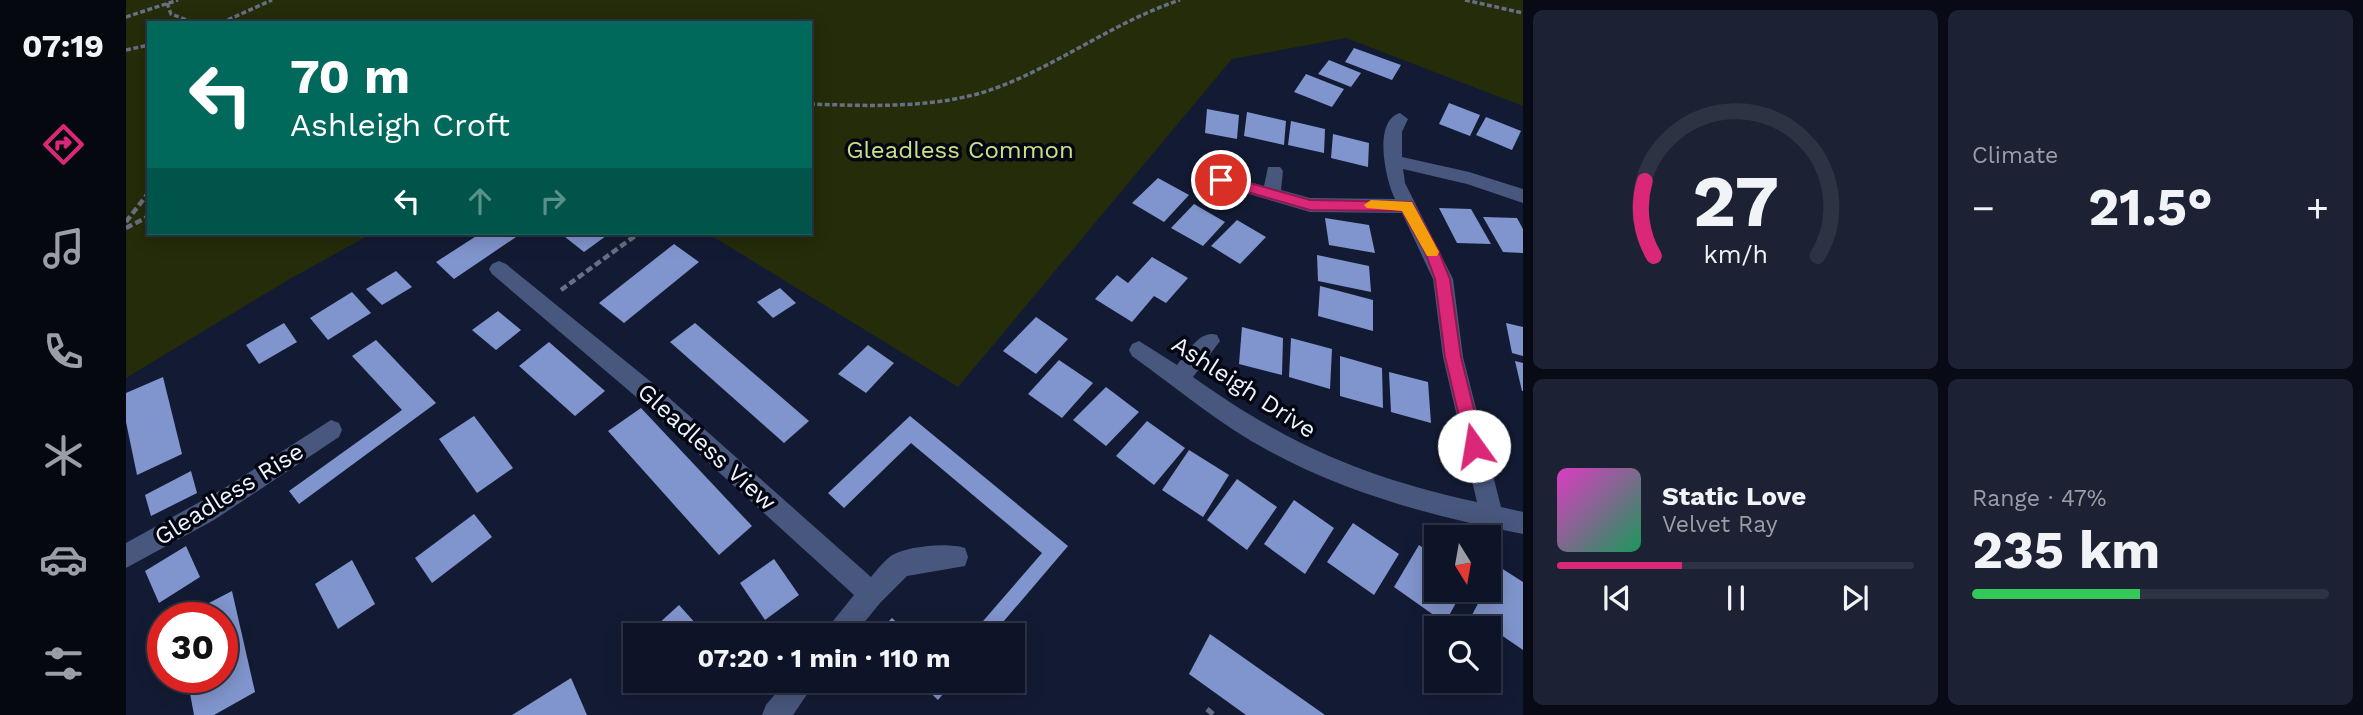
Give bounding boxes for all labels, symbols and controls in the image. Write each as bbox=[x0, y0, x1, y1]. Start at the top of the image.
text: 07:19 bbox=[22, 27, 104, 65]
text: 70 m bbox=[290, 47, 410, 105]
icon: left bbox=[175, 49, 266, 140]
text: Ashleigh Croft bbox=[290, 106, 510, 144]
icon: directions bbox=[39, 120, 88, 169]
park label: Gleadless Common bbox=[846, 136, 1074, 164]
text: Climate bbox=[1972, 142, 2058, 169]
pin bbox=[1191, 150, 1251, 210]
text: 27 bbox=[1692, 158, 1779, 244]
icon: arrive bbox=[1202, 161, 1240, 199]
text: 21.5° bbox=[2088, 177, 2213, 238]
icon: left bbox=[388, 182, 426, 220]
icon: ahead bbox=[461, 182, 499, 220]
icon: right bbox=[534, 182, 572, 220]
text: − bbox=[1972, 186, 1995, 230]
text: + bbox=[2306, 186, 2329, 230]
icon: music bbox=[39, 224, 88, 273]
text: km/h bbox=[1703, 239, 1768, 268]
icon: phone bbox=[39, 327, 88, 376]
street label: Ashleigh Drive bbox=[1167, 330, 1321, 444]
street label: Gleadless View bbox=[632, 378, 782, 516]
position arrow bbox=[1437, 409, 1511, 483]
icon: climate bbox=[39, 431, 88, 480]
street label: Gleadless Rise bbox=[149, 437, 309, 551]
text: Static Love bbox=[1662, 481, 1806, 511]
text: Range · 47% bbox=[1972, 485, 2106, 512]
text: Velvet Ray bbox=[1662, 511, 1778, 538]
text: 235 km bbox=[1972, 520, 2160, 581]
north arrow bbox=[1424, 525, 1502, 602]
map controls bbox=[1424, 525, 1501, 693]
icon: car bbox=[39, 535, 88, 584]
icon: previous bbox=[1598, 579, 1636, 617]
icon: pause bbox=[1717, 579, 1755, 617]
icon: next bbox=[1836, 579, 1874, 617]
speed limit sign: 30 bbox=[147, 602, 238, 693]
button: search bbox=[1424, 616, 1501, 693]
icon: filters bbox=[39, 639, 88, 688]
text: 07:20 · 1 min · 110 m bbox=[698, 643, 950, 673]

